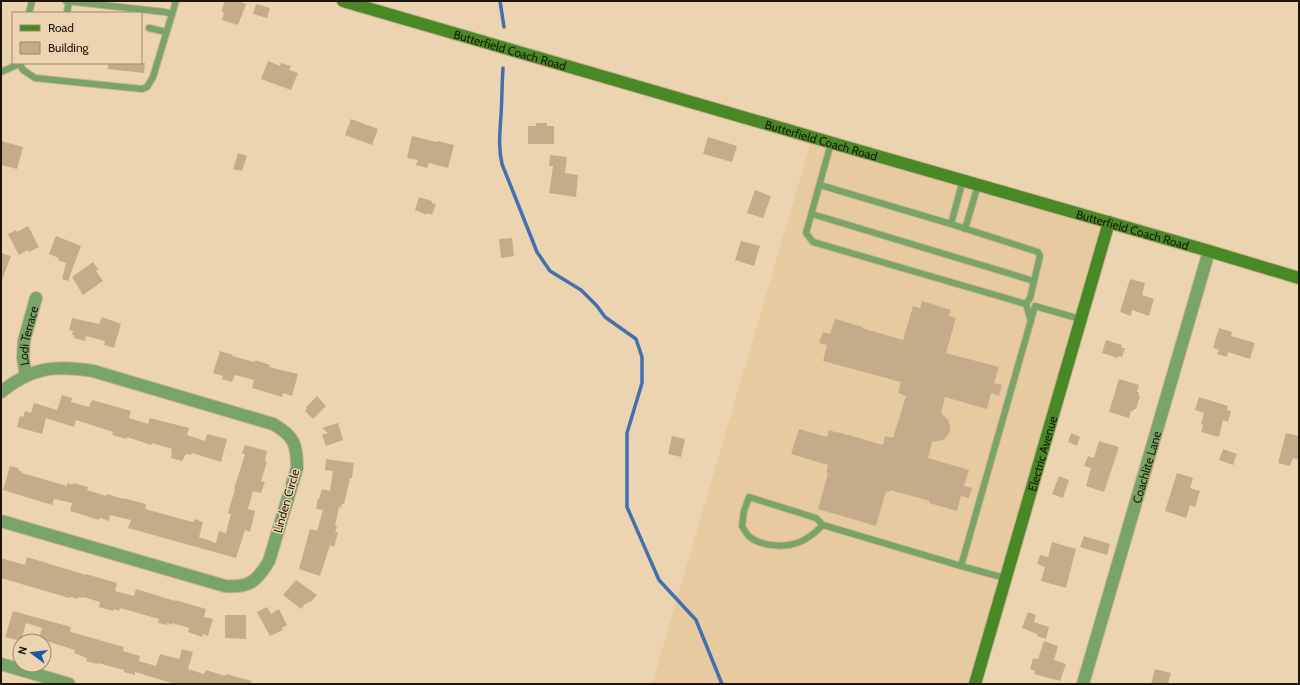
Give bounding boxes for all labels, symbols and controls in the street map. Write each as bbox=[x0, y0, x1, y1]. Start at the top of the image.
legend bbox=[12, 12, 142, 64]
text: Road bbox=[48, 20, 74, 35]
street label: Butterfield Coach Road bbox=[452, 26, 568, 73]
text: Building bbox=[48, 40, 90, 55]
street label: Butterfield Coach Road bbox=[763, 116, 879, 163]
street label: Butterfield Coach Road bbox=[1075, 206, 1191, 252]
street label: Lodi Terrace bbox=[15, 304, 41, 367]
street label: Electric Avenue bbox=[1024, 414, 1060, 493]
street label: Coachlite Lane bbox=[1129, 429, 1164, 505]
street label: Linden Circle bbox=[270, 467, 302, 535]
north arrow bbox=[12, 633, 52, 673]
text: N bbox=[15, 645, 30, 656]

